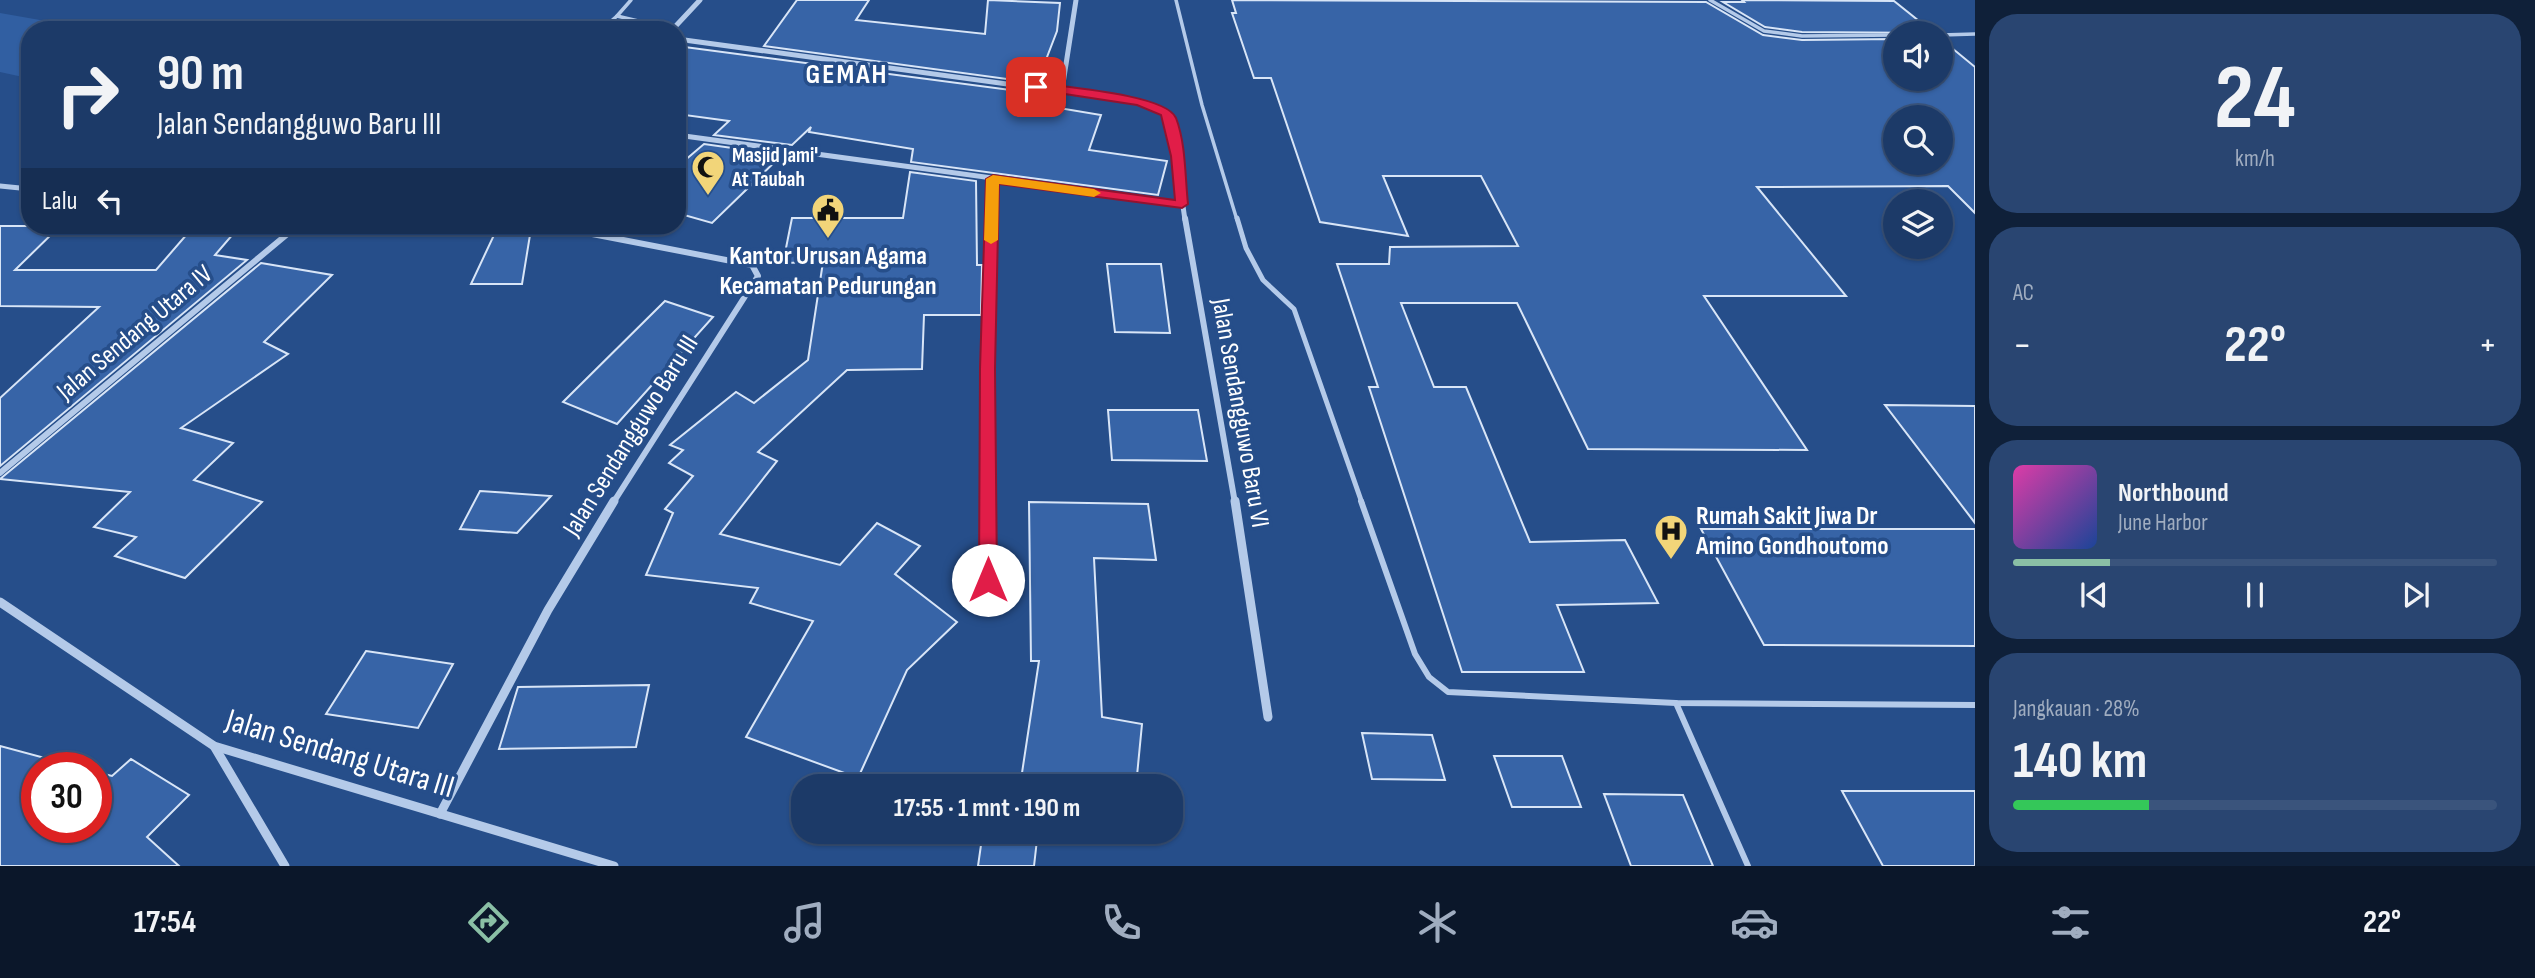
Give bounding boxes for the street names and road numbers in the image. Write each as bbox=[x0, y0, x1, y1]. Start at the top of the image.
street label: Jalan Sendang Utara IV bbox=[50, 259, 219, 408]
street label: Jalan Sendangguwo Baru VI bbox=[1204, 295, 1275, 530]
street label: Jalan Sendangguwo Baru III bbox=[556, 330, 705, 543]
street label: Jalan Sendang Utara III bbox=[220, 700, 459, 807]

